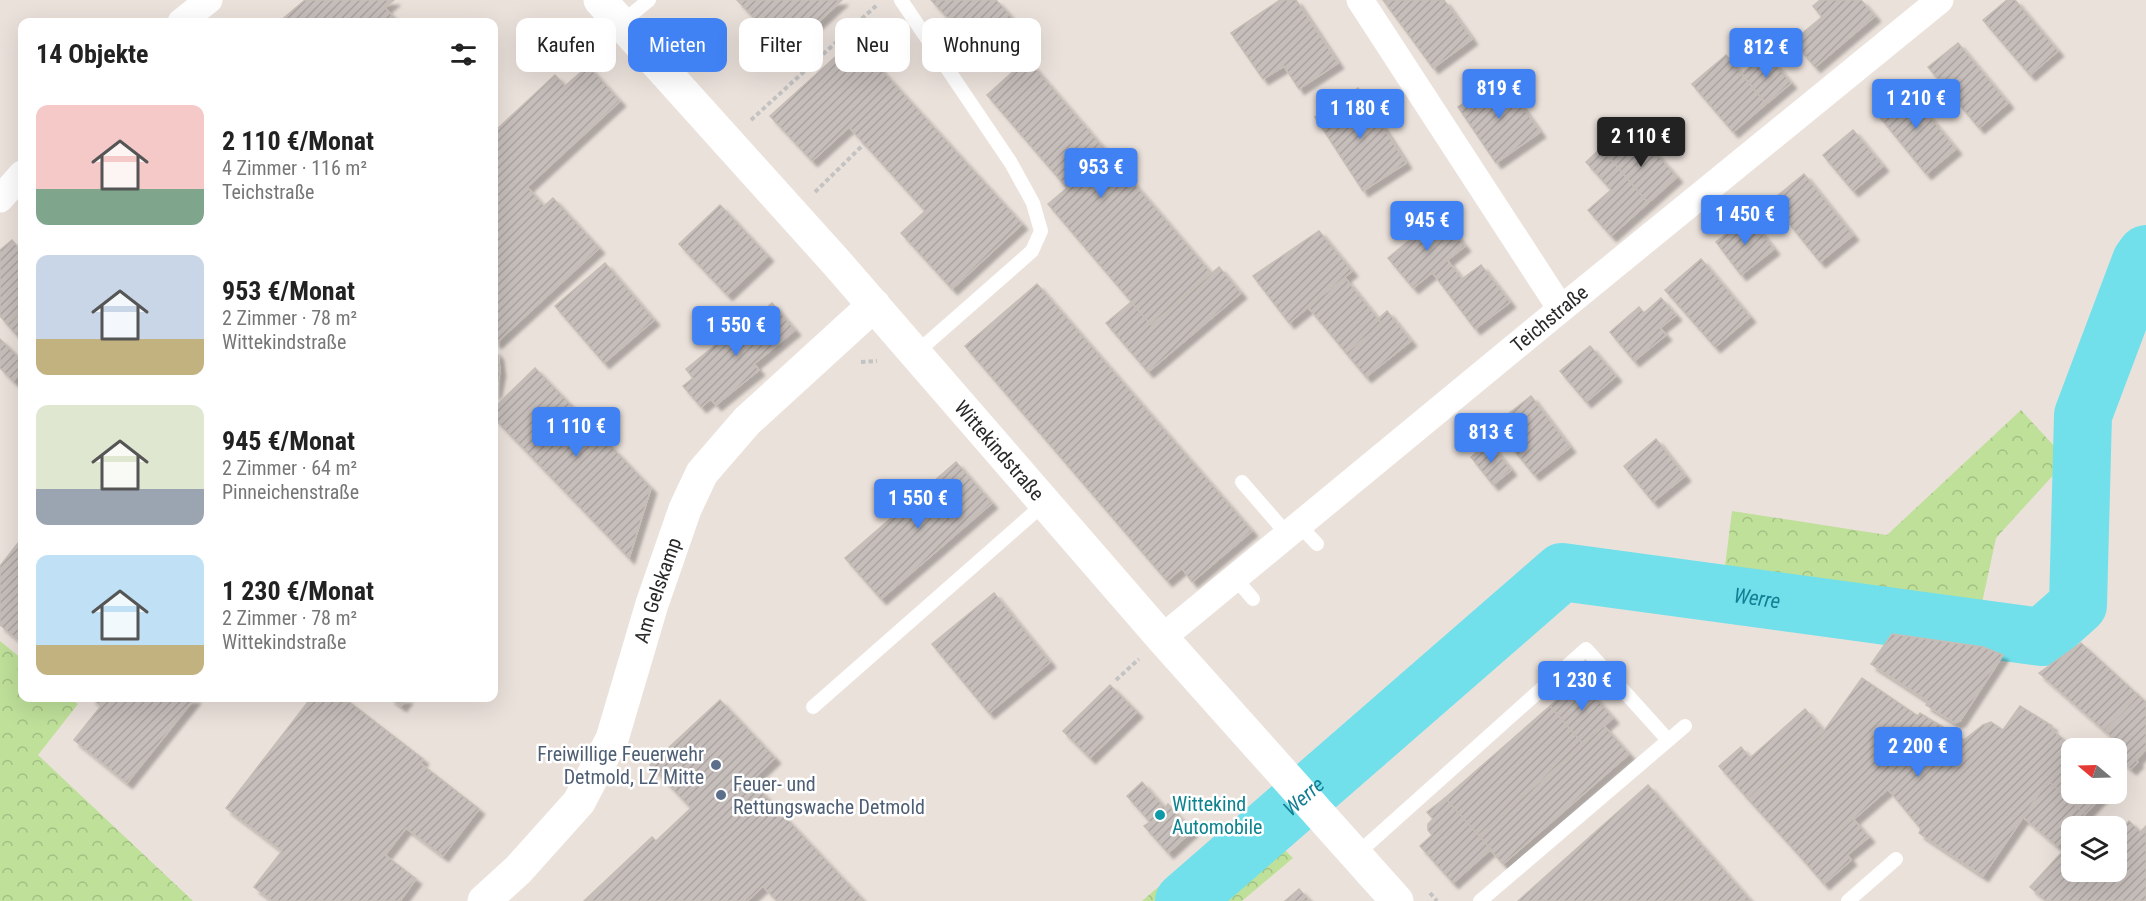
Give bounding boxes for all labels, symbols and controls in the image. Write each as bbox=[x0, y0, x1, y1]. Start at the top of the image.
chip: Kaufen bbox=[516, 18, 616, 72]
chip: Mieten bbox=[628, 18, 727, 72]
chip: Filter bbox=[739, 18, 823, 72]
chip: Neu bbox=[835, 18, 910, 72]
chip: Wohnung bbox=[922, 18, 1041, 72]
pin: 812 € bbox=[1724, 28, 1808, 79]
text: 812 € bbox=[1743, 35, 1789, 59]
icon: filters bbox=[447, 38, 480, 71]
text: 14 Objekte bbox=[36, 39, 149, 69]
pin: 819 € bbox=[1457, 69, 1541, 120]
text: 819 € bbox=[1476, 76, 1522, 100]
pin: 1 210 € bbox=[1861, 79, 1971, 130]
text: 1 210 € bbox=[1886, 86, 1946, 110]
pin: 1 180 € bbox=[1305, 89, 1415, 140]
text: 1 180 € bbox=[1330, 96, 1390, 120]
pin: 2 110 € bbox=[1586, 117, 1696, 168]
text: 2 110 € bbox=[1611, 124, 1671, 148]
text: 2 110 €/Monat bbox=[222, 126, 374, 156]
icon: home bbox=[84, 129, 156, 201]
pin: 953 € bbox=[1059, 148, 1143, 199]
text: 953 € bbox=[1078, 155, 1124, 179]
text: 4 Zimmer · 116 m² bbox=[222, 156, 367, 180]
text: Teichstraße bbox=[222, 180, 314, 204]
pin: 1 450 € bbox=[1690, 195, 1800, 246]
pin: 945 € bbox=[1385, 201, 1469, 252]
text: 1 450 € bbox=[1715, 202, 1775, 226]
text: 945 € bbox=[1404, 208, 1450, 232]
text: 953 €/Monat bbox=[222, 276, 355, 306]
icon: home bbox=[84, 279, 156, 351]
street label: Teichstraße bbox=[1506, 280, 1593, 357]
text: 2 Zimmer · 78 m² bbox=[222, 306, 357, 330]
pin: 1 550 € bbox=[681, 306, 791, 357]
text: 1 550 € bbox=[706, 313, 766, 337]
text: Wittekindstraße bbox=[222, 330, 346, 354]
street label: Wittekindstraße bbox=[950, 396, 1049, 505]
pin: 1 110 € bbox=[521, 407, 631, 458]
pin: 813 € bbox=[1449, 413, 1533, 464]
text: 1 110 € bbox=[546, 414, 606, 438]
text: 813 € bbox=[1468, 420, 1514, 444]
text: 945 €/Monat bbox=[222, 426, 355, 456]
icon: home bbox=[84, 429, 156, 501]
text: 2 Zimmer · 64 m² bbox=[222, 456, 357, 480]
pin: 1 550 € bbox=[863, 479, 973, 530]
text: Pinneichenstraße bbox=[222, 480, 359, 504]
text: 1 550 € bbox=[888, 486, 948, 510]
street label: Am Gelskamp bbox=[629, 534, 686, 646]
text: 1 230 €/Monat bbox=[222, 576, 374, 606]
icon: home bbox=[84, 579, 156, 651]
water label: Werre bbox=[1732, 583, 1782, 613]
text: 2 Zimmer · 78 m² bbox=[222, 606, 357, 630]
text: Wittekindstraße bbox=[222, 630, 346, 654]
pin: 1 230 € bbox=[1527, 661, 1637, 712]
text: 1 230 € bbox=[1552, 668, 1612, 692]
pin: 2 200 € bbox=[1863, 727, 1973, 778]
text: 2 200 € bbox=[1888, 734, 1948, 758]
north arrow bbox=[2061, 738, 2127, 804]
map controls bbox=[2061, 738, 2127, 882]
place label: Freiwillige Feuerwehr Detmold, LZ Mitte bbox=[537, 742, 704, 789]
marker: Freiwillige Feuerwehr Detmold, LZ Mitte bbox=[709, 758, 723, 772]
place label: Feuer- und Rettungswache Detmold bbox=[733, 772, 925, 819]
water label: Werre bbox=[1279, 772, 1329, 821]
marker: Feuer- und Rettungswache Detmold bbox=[714, 788, 728, 802]
place label: Wittekind Automobile bbox=[1172, 792, 1262, 839]
marker: Wittekind Automobile bbox=[1153, 808, 1167, 822]
button: layers bbox=[2061, 816, 2127, 882]

